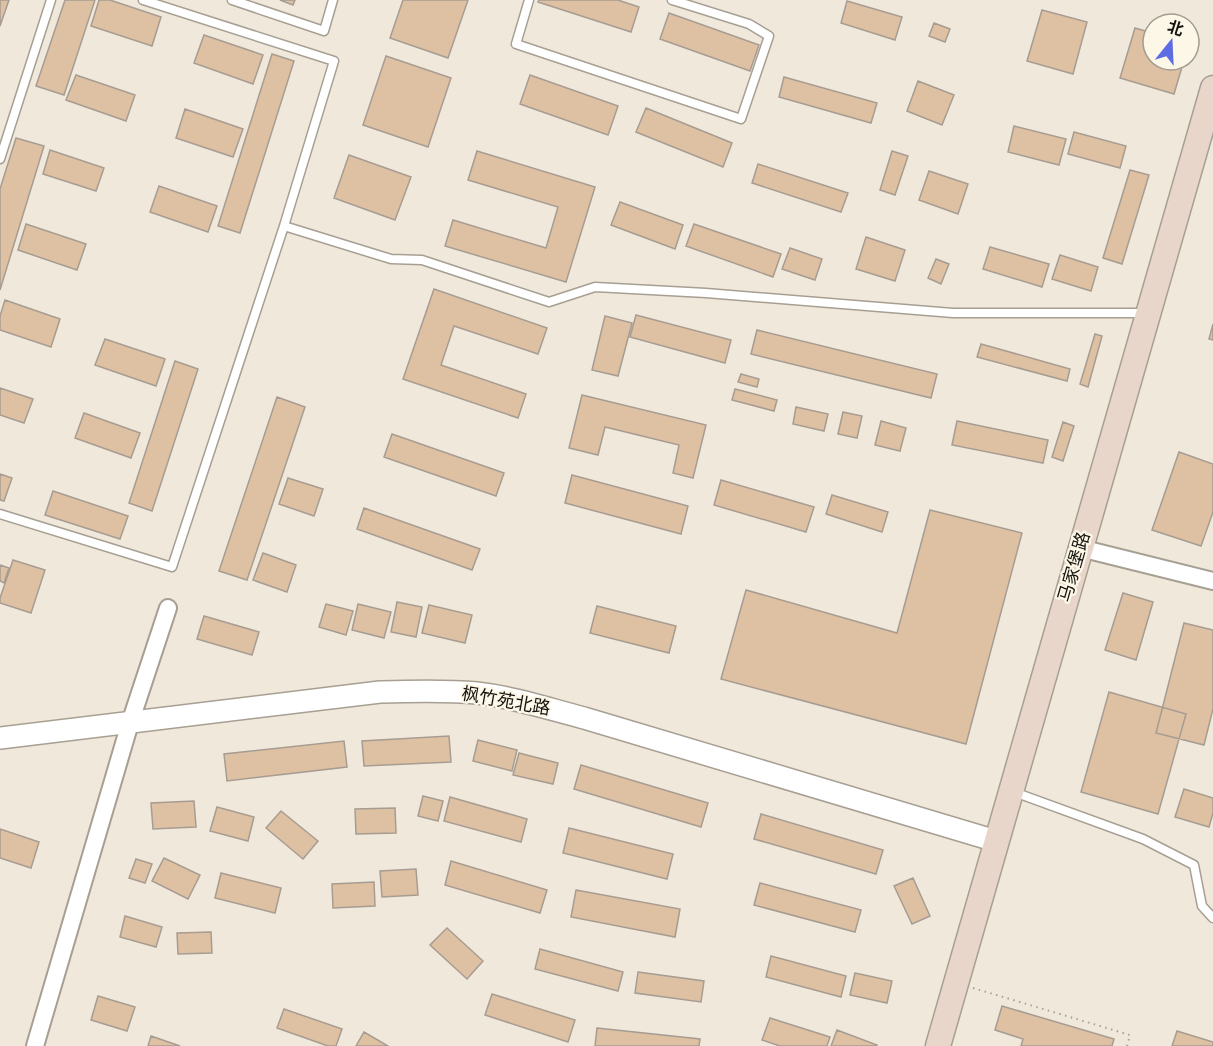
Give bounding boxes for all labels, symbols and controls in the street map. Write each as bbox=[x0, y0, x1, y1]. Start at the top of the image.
north arrow bbox=[1141, 12, 1201, 72]
text: 北 bbox=[1165, 17, 1186, 40]
street label: 马家堡路 bbox=[1054, 529, 1094, 605]
street label: 枫竹苑北路 bbox=[460, 682, 552, 720]

